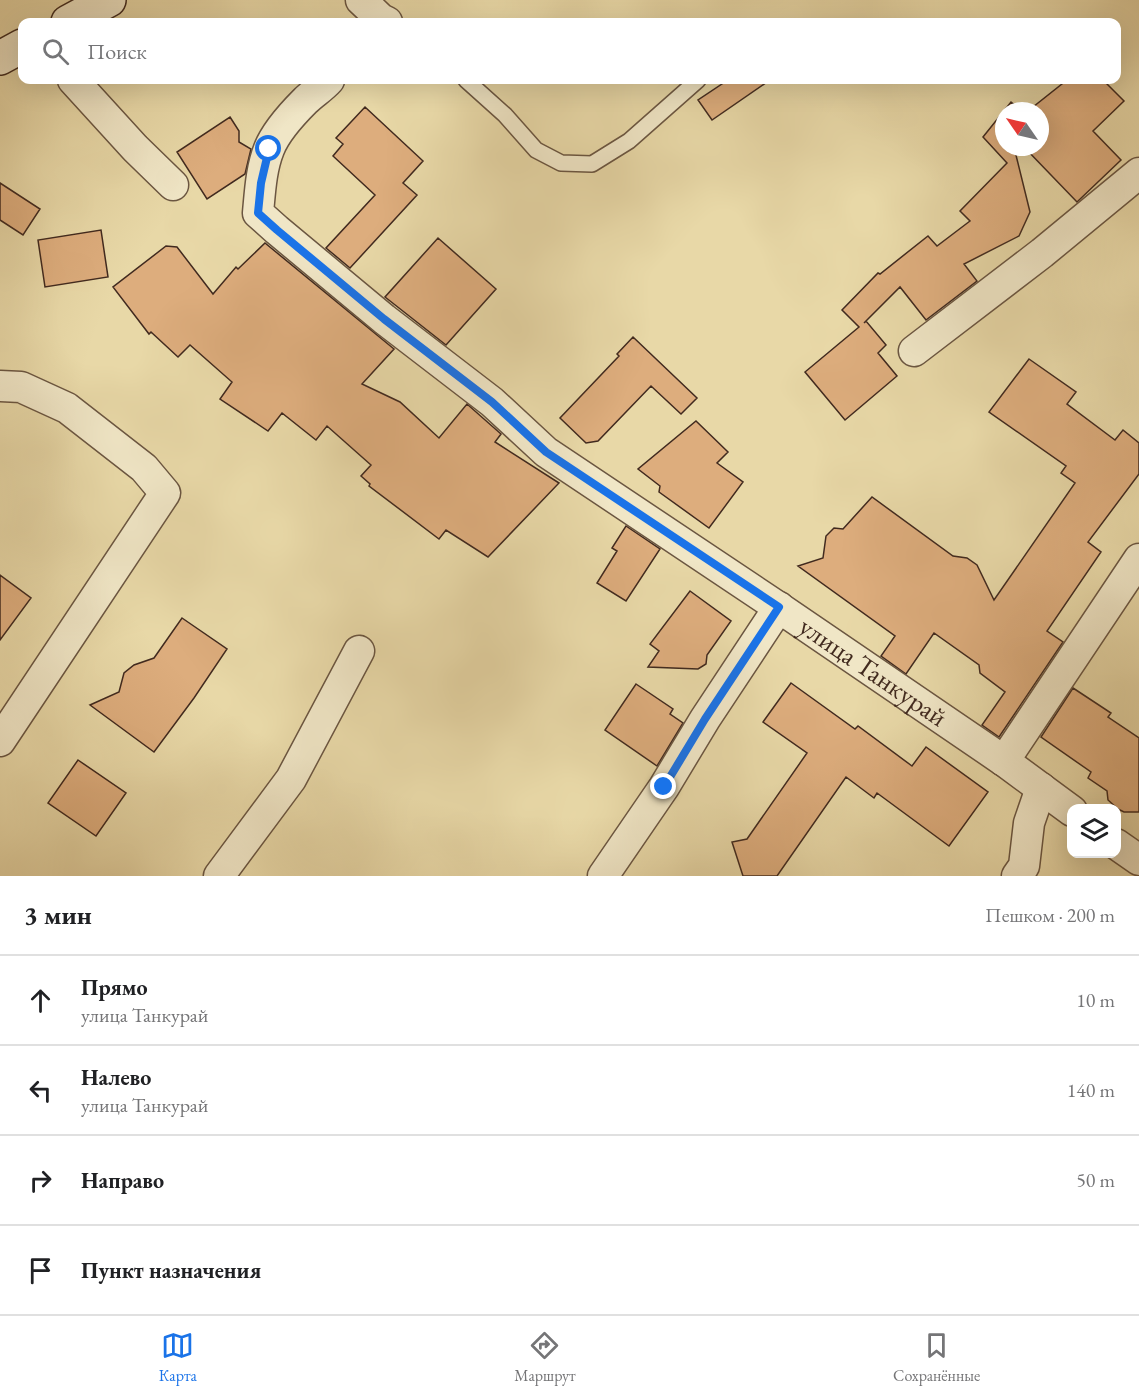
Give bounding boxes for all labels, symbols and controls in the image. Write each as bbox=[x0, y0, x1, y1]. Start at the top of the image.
search box bbox=[18, 18, 1121, 84]
icon: search bbox=[39, 35, 72, 68]
text: Поиск bbox=[87, 37, 147, 66]
north arrow bbox=[995, 102, 1049, 156]
route start bbox=[255, 135, 281, 161]
street label: улица Танкурай bbox=[793, 608, 954, 734]
route end bbox=[650, 773, 676, 799]
map controls bbox=[1067, 804, 1121, 858]
button: layers bbox=[1067, 804, 1121, 858]
text: 3 мин bbox=[24, 898, 92, 932]
text: Пешком · 200 m bbox=[985, 902, 1115, 928]
text: Прямо bbox=[81, 973, 148, 1002]
icon: ahead bbox=[24, 984, 57, 1017]
text: 10 m bbox=[1076, 987, 1115, 1013]
text: улица Танкурай bbox=[81, 1002, 208, 1028]
text: Налево bbox=[81, 1063, 151, 1092]
icon: left bbox=[24, 1074, 57, 1107]
text: 140 m bbox=[1067, 1077, 1115, 1103]
text: улица Танкурай bbox=[81, 1092, 208, 1118]
icon: right bbox=[24, 1164, 57, 1197]
text: Направо bbox=[81, 1166, 164, 1195]
text: 50 m bbox=[1076, 1167, 1115, 1193]
icon: arrive bbox=[24, 1254, 57, 1287]
text: Пункт назначения bbox=[81, 1256, 261, 1285]
tab: Карта bbox=[159, 1329, 197, 1386]
tab: Маршрут bbox=[514, 1329, 576, 1386]
tab: Сохранённые bbox=[893, 1329, 980, 1386]

